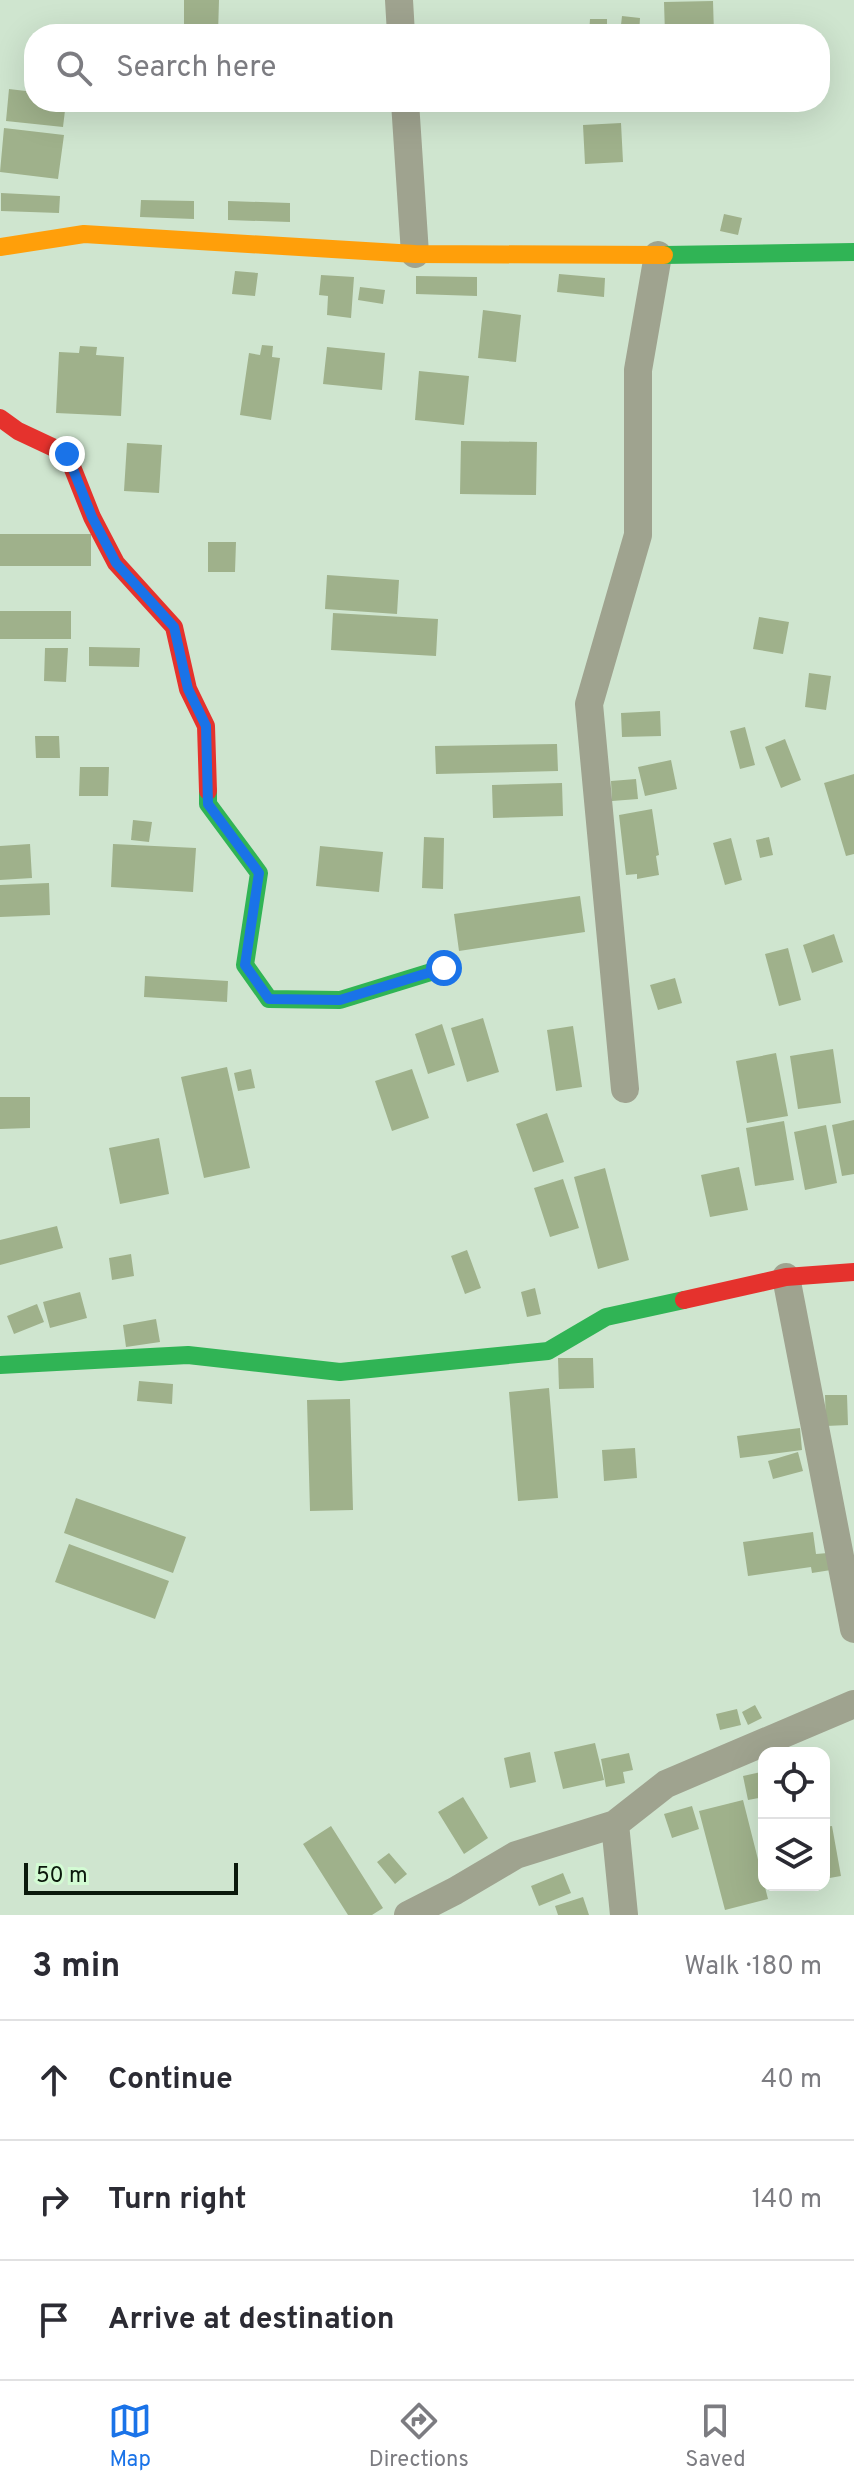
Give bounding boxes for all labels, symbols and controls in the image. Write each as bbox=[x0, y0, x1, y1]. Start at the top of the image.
search box bbox=[24, 24, 830, 112]
icon: search bbox=[52, 46, 96, 90]
text: Search here bbox=[116, 50, 276, 87]
route end bbox=[49, 436, 85, 472]
route start bbox=[426, 950, 462, 986]
map controls bbox=[758, 1747, 830, 1891]
button: locate bbox=[758, 1747, 830, 1819]
button: layers bbox=[758, 1819, 830, 1891]
scale bar bbox=[24, 1859, 238, 1895]
text: 50 m bbox=[36, 1863, 88, 1890]
text: 3 min bbox=[32, 1946, 120, 1989]
text: Walk · 180 m bbox=[684, 1951, 822, 1984]
icon: ahead bbox=[32, 2058, 76, 2102]
text: Continue bbox=[108, 2062, 233, 2099]
text: 40 m bbox=[761, 2064, 822, 2097]
icon: right bbox=[32, 2178, 76, 2222]
text: Turn right bbox=[108, 2182, 246, 2219]
text: 140 m bbox=[752, 2184, 822, 2217]
icon: arrive bbox=[32, 2298, 76, 2342]
text: Arrive at destination bbox=[108, 2302, 394, 2339]
tab: Map bbox=[108, 2399, 152, 2474]
tab: Directions bbox=[369, 2399, 469, 2474]
tab: Saved bbox=[685, 2399, 746, 2474]

